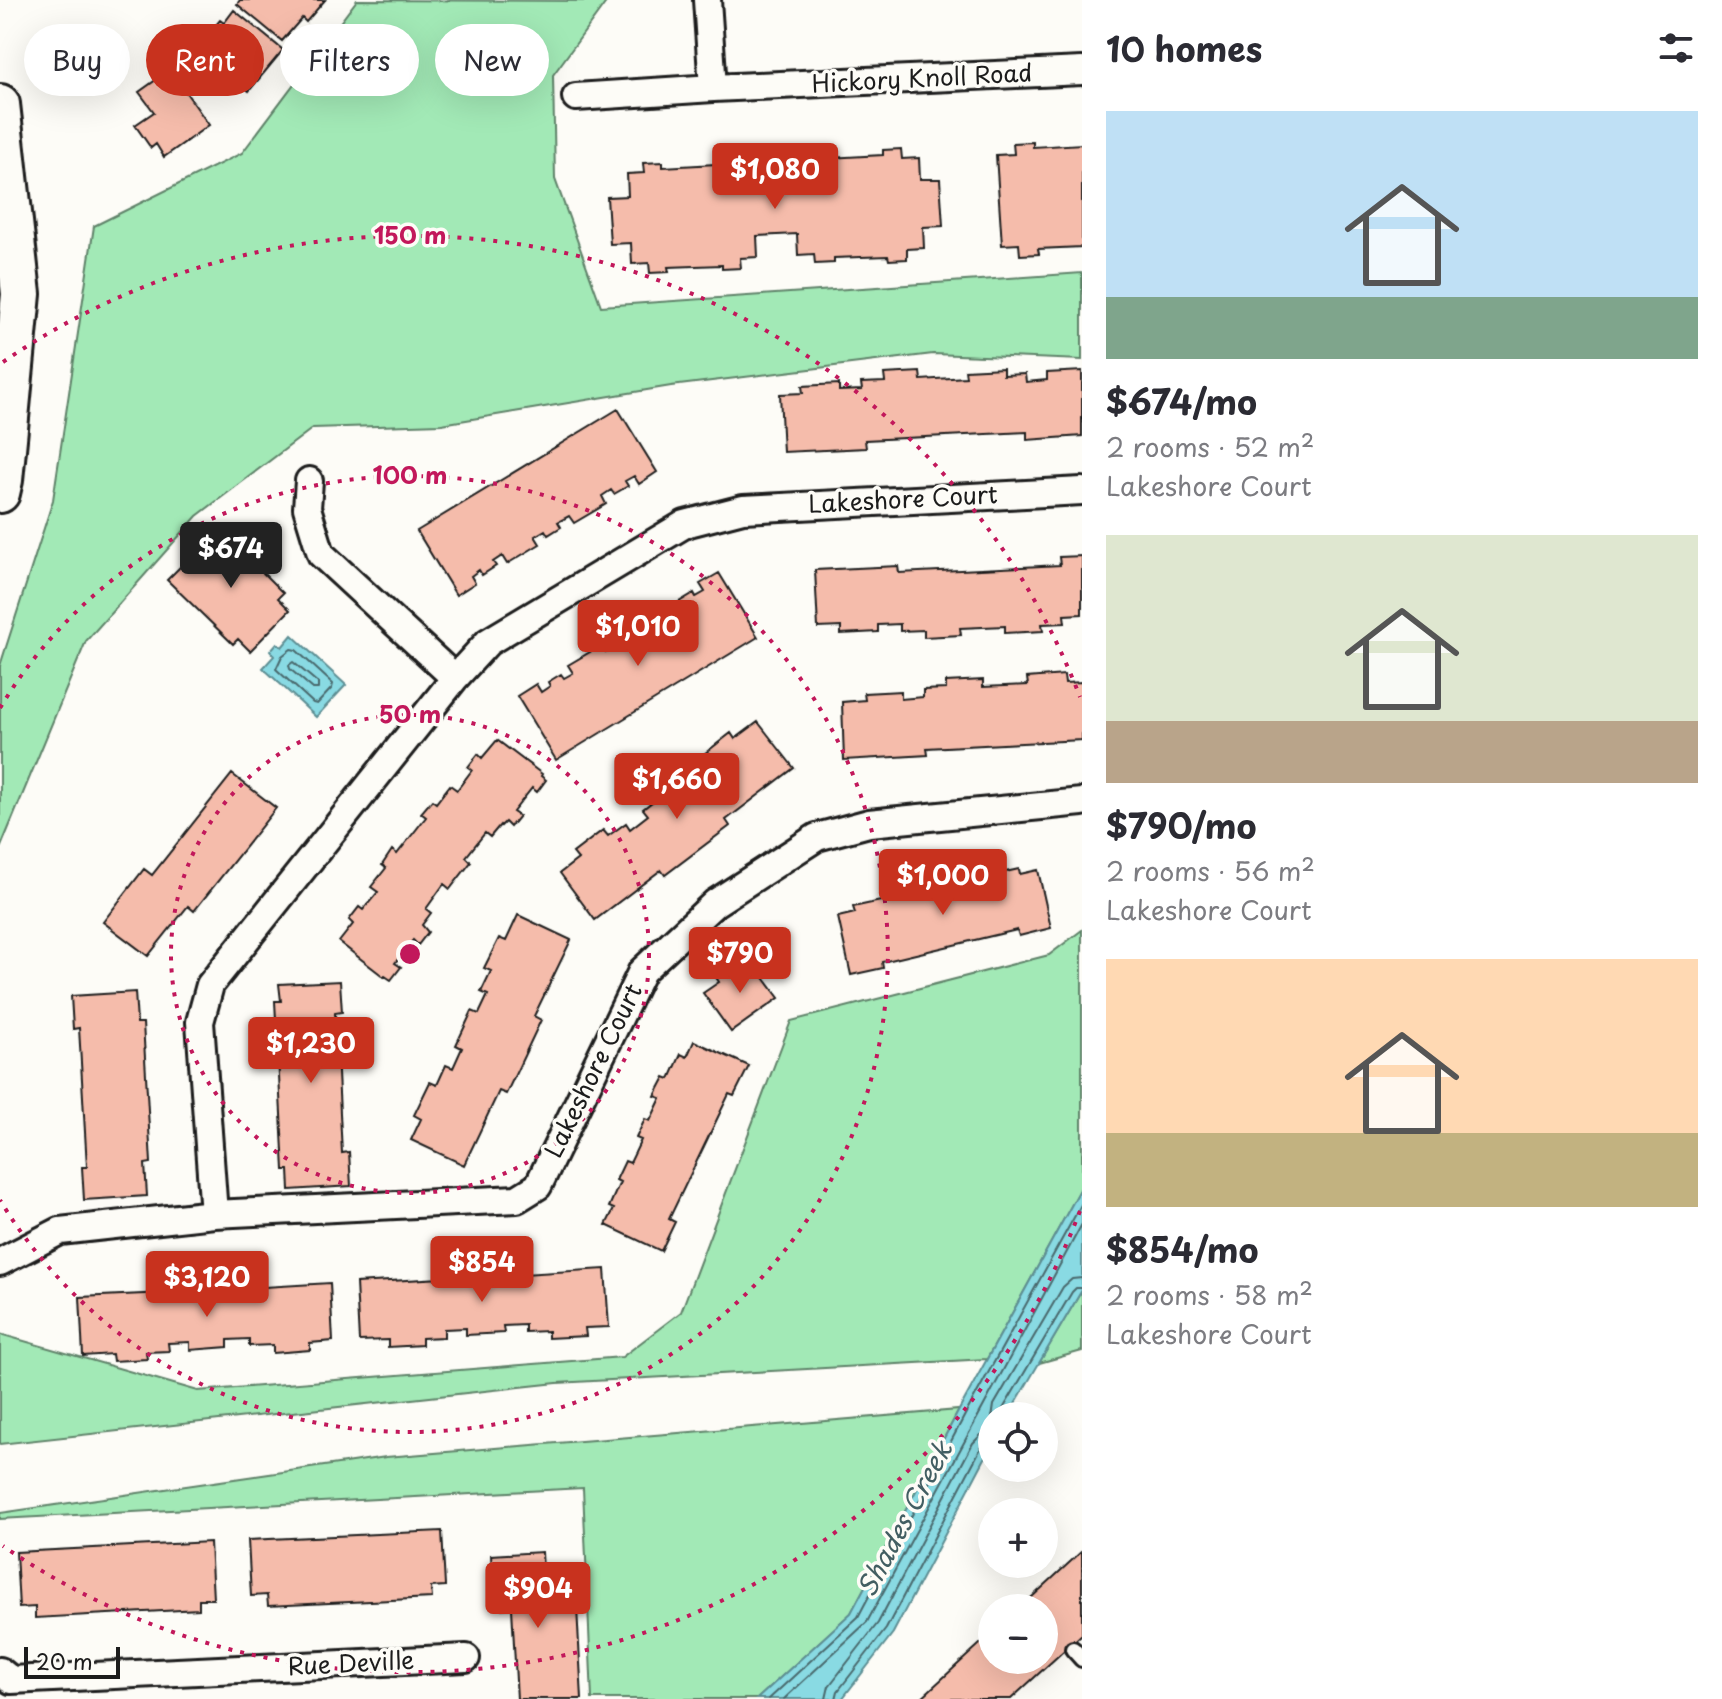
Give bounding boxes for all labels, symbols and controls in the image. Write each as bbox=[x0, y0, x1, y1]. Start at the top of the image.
text: 10 homes bbox=[1106, 22, 1262, 74]
chip: Buy bbox=[24, 24, 130, 96]
chip: Rent bbox=[146, 24, 264, 96]
chip: Filters bbox=[280, 24, 419, 96]
chip: New bbox=[435, 24, 549, 96]
icon: filters bbox=[1654, 26, 1698, 70]
street label: Hickory Knoll Road bbox=[811, 53, 1033, 101]
pin: $1,080 bbox=[710, 143, 840, 211]
text: $1,080 bbox=[730, 149, 820, 188]
icon: home bbox=[1330, 163, 1474, 307]
text: 150 m bbox=[374, 216, 446, 252]
text: $674/mo bbox=[1106, 375, 1257, 427]
text: 2 rooms · 52 m² bbox=[1106, 427, 1314, 466]
text: 100 m bbox=[373, 456, 447, 492]
text: Lakeshore Court bbox=[1106, 466, 1312, 505]
street label: Lakeshore Court bbox=[807, 475, 999, 521]
pin: $674 bbox=[184, 522, 278, 590]
text: $674 bbox=[198, 528, 264, 567]
icon: home bbox=[1330, 587, 1474, 731]
pin: $1,010 bbox=[573, 600, 703, 668]
text: $1,010 bbox=[596, 606, 680, 645]
text: 50 m bbox=[379, 695, 441, 731]
pin: $1,660 bbox=[612, 753, 742, 821]
text: $1,660 bbox=[632, 759, 722, 798]
text: $790/mo bbox=[1106, 799, 1257, 851]
pin: $1,000 bbox=[878, 849, 1008, 917]
text: 2 rooms · 56 m² bbox=[1106, 851, 1315, 890]
text: $1,000 bbox=[897, 855, 989, 894]
text: Lakeshore Court bbox=[1106, 890, 1312, 929]
pin: $790 bbox=[693, 927, 787, 995]
text: $790 bbox=[707, 933, 773, 972]
centre of rings bbox=[396, 940, 424, 968]
street label: Lakeshore Court bbox=[534, 977, 650, 1163]
icon: home bbox=[1330, 1011, 1474, 1155]
pin: $1,230 bbox=[246, 1017, 376, 1085]
text: $1,230 bbox=[266, 1023, 356, 1062]
text: $854/mo bbox=[1106, 1223, 1259, 1275]
pin: $854 bbox=[435, 1236, 529, 1304]
text: $854 bbox=[448, 1242, 516, 1281]
pin: $3,120 bbox=[142, 1251, 272, 1319]
text: $3,120 bbox=[164, 1257, 250, 1296]
text: 2 rooms · 58 m² bbox=[1106, 1275, 1313, 1314]
text: Lakeshore Court bbox=[1106, 1314, 1312, 1353]
map controls bbox=[978, 1402, 1058, 1674]
button: locate bbox=[978, 1402, 1058, 1482]
water label: Shades Creek bbox=[846, 1433, 962, 1603]
button: + bbox=[978, 1498, 1058, 1578]
pin: $904 bbox=[491, 1562, 585, 1630]
text: $904 bbox=[503, 1568, 573, 1607]
button: − bbox=[978, 1594, 1058, 1674]
street label: Rue Deville bbox=[287, 1641, 415, 1683]
scale bar bbox=[24, 1643, 120, 1679]
text: 20 m bbox=[36, 1644, 93, 1677]

